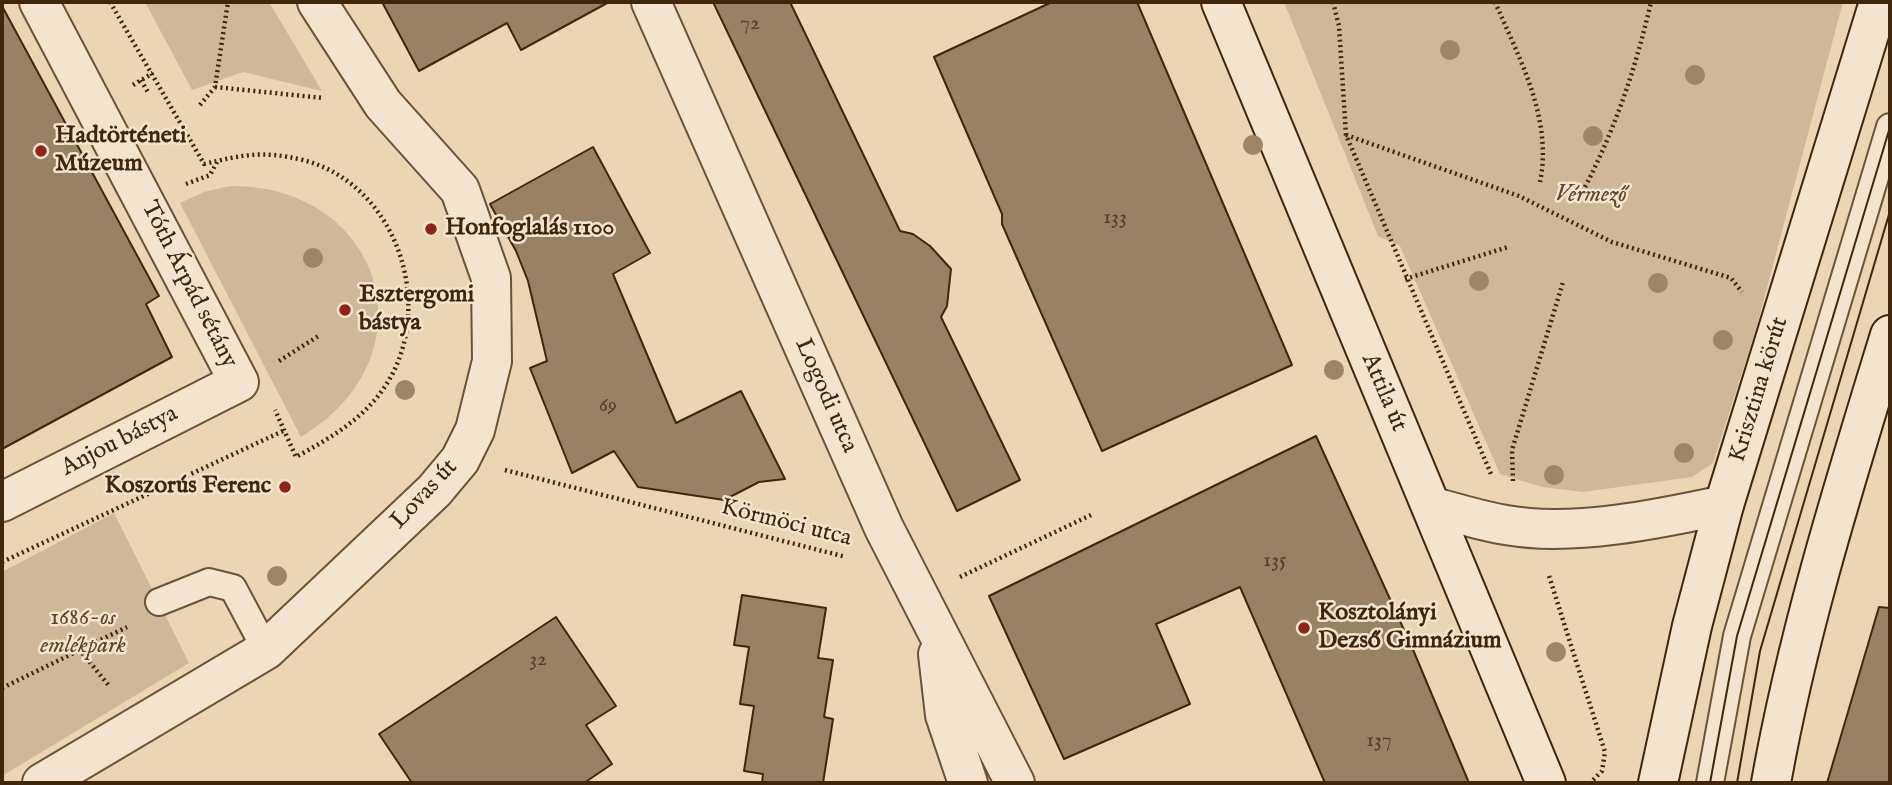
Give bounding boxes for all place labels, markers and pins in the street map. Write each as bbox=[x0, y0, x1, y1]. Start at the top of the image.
place label: Hadtörténeti Múzeum bbox=[55, 123, 186, 179]
marker: Hadtörténeti Múzeum bbox=[33, 143, 49, 159]
place label: Honfoglalás 1100 bbox=[445, 215, 614, 243]
marker: Honfoglalás 1100 bbox=[423, 221, 439, 237]
place label: Esztergomi bástya bbox=[359, 282, 474, 338]
marker: Esztergomi bástya bbox=[337, 302, 353, 318]
place label: Koszorús Ferenc bbox=[104, 473, 271, 501]
marker: Koszorús Ferenc bbox=[277, 479, 293, 495]
place label: Kosztolányi Dezső Gimnázium bbox=[1318, 600, 1502, 656]
marker: Kosztolányi Dezső Gimnázium bbox=[1296, 620, 1312, 636]

